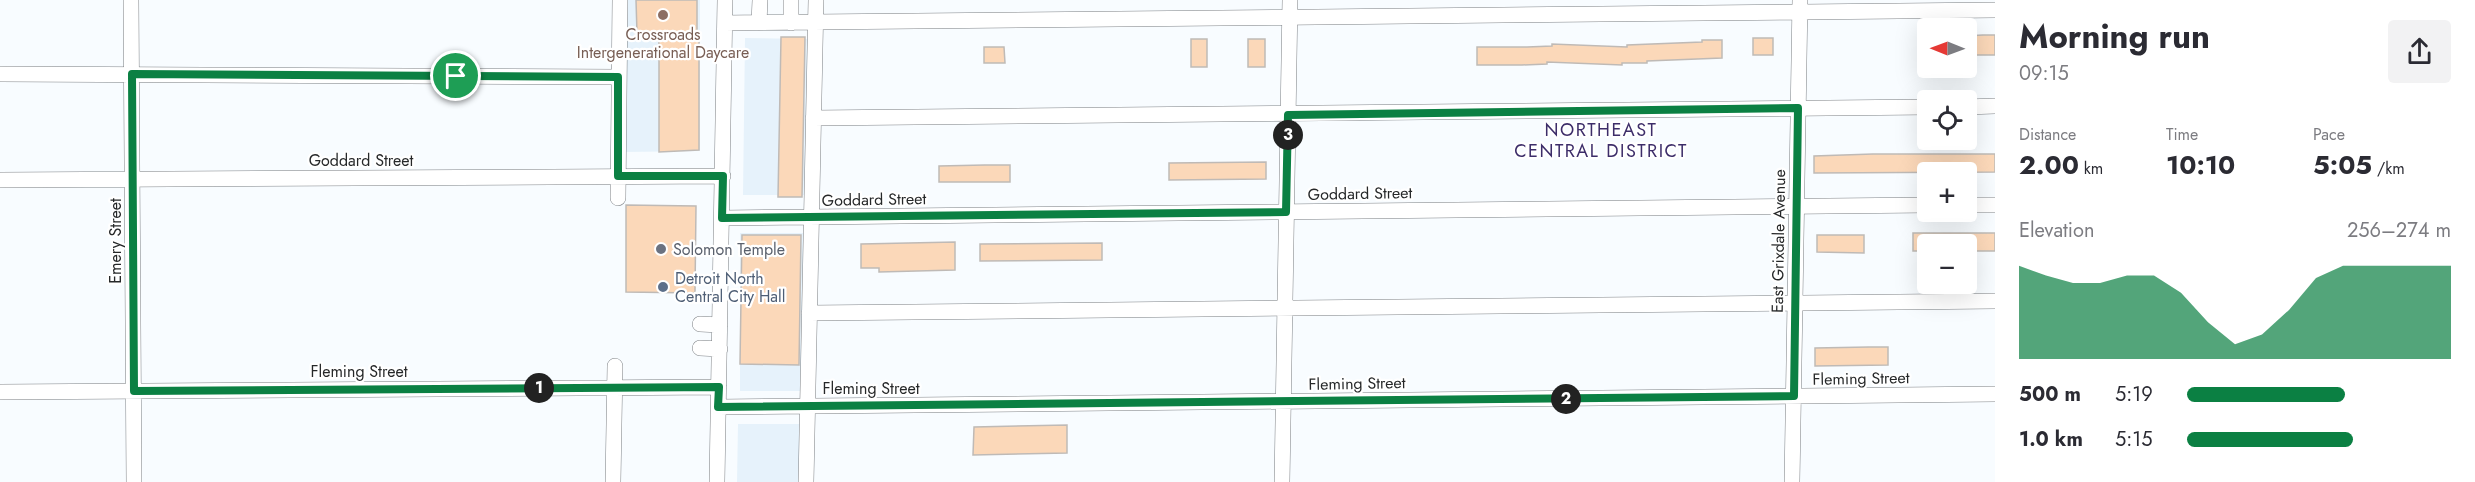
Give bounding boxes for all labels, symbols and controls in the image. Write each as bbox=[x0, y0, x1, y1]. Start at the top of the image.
marker: Crossroads Intergenerational Daycare bbox=[656, 8, 670, 22]
text: Morning run bbox=[2019, 13, 2210, 60]
north arrow bbox=[1917, 18, 1977, 78]
map controls bbox=[1917, 18, 1977, 294]
button: share bbox=[2388, 20, 2451, 83]
place label: Crossroads Intergenerational Daycare bbox=[577, 23, 749, 64]
pin bbox=[430, 50, 481, 101]
icon: arrive bbox=[439, 59, 472, 92]
text: 09:15 bbox=[2019, 59, 2069, 88]
button: locate bbox=[1917, 90, 1977, 150]
district label: NORTHEAST CENTRAL DISTRICT bbox=[1514, 117, 1688, 164]
pin: 3 bbox=[1273, 120, 1303, 150]
text: 3 bbox=[1283, 123, 1293, 146]
text: Distance bbox=[2019, 123, 2076, 146]
text: Time bbox=[2166, 123, 2198, 146]
text: Pace bbox=[2313, 123, 2345, 146]
text: 2.00 bbox=[2019, 146, 2079, 184]
text: 10:10 bbox=[2166, 146, 2235, 184]
text: 5:05 bbox=[2313, 146, 2372, 184]
street label: Goddard Street bbox=[309, 149, 413, 172]
text: km bbox=[2079, 157, 2103, 180]
text: /km bbox=[2372, 157, 2405, 180]
button: + bbox=[1917, 162, 1977, 222]
street label: East Grixdale Avenue bbox=[1766, 169, 1791, 313]
street label: Goddard Street bbox=[1307, 181, 1413, 206]
street label: Goddard Street bbox=[821, 187, 927, 212]
street label: Emery Street bbox=[104, 198, 127, 284]
text: Elevation bbox=[2019, 216, 2094, 245]
text: 256–274 m bbox=[2347, 216, 2451, 245]
button: − bbox=[1917, 234, 1977, 294]
place label: Solomon Temple bbox=[673, 238, 785, 261]
marker: Solomon Temple bbox=[654, 242, 668, 256]
place label: Detroit North Central City Hall bbox=[675, 267, 785, 308]
marker: Detroit North Central City Hall bbox=[656, 280, 670, 294]
street label: Fleming Street bbox=[310, 360, 408, 383]
street label: Fleming Street bbox=[1812, 366, 1910, 391]
street label: Fleming Street bbox=[1308, 371, 1406, 396]
pin: 1 bbox=[524, 373, 554, 403]
text: 1 bbox=[535, 376, 543, 399]
street label: Fleming Street bbox=[822, 377, 920, 400]
text: 500 m bbox=[2019, 380, 2081, 409]
text: 5:19 bbox=[2115, 380, 2153, 409]
pin: 2 bbox=[1551, 384, 1581, 414]
text: 2 bbox=[1561, 387, 1571, 410]
text: 1.0 km bbox=[2019, 425, 2083, 454]
text: 5:15 bbox=[2115, 425, 2153, 454]

